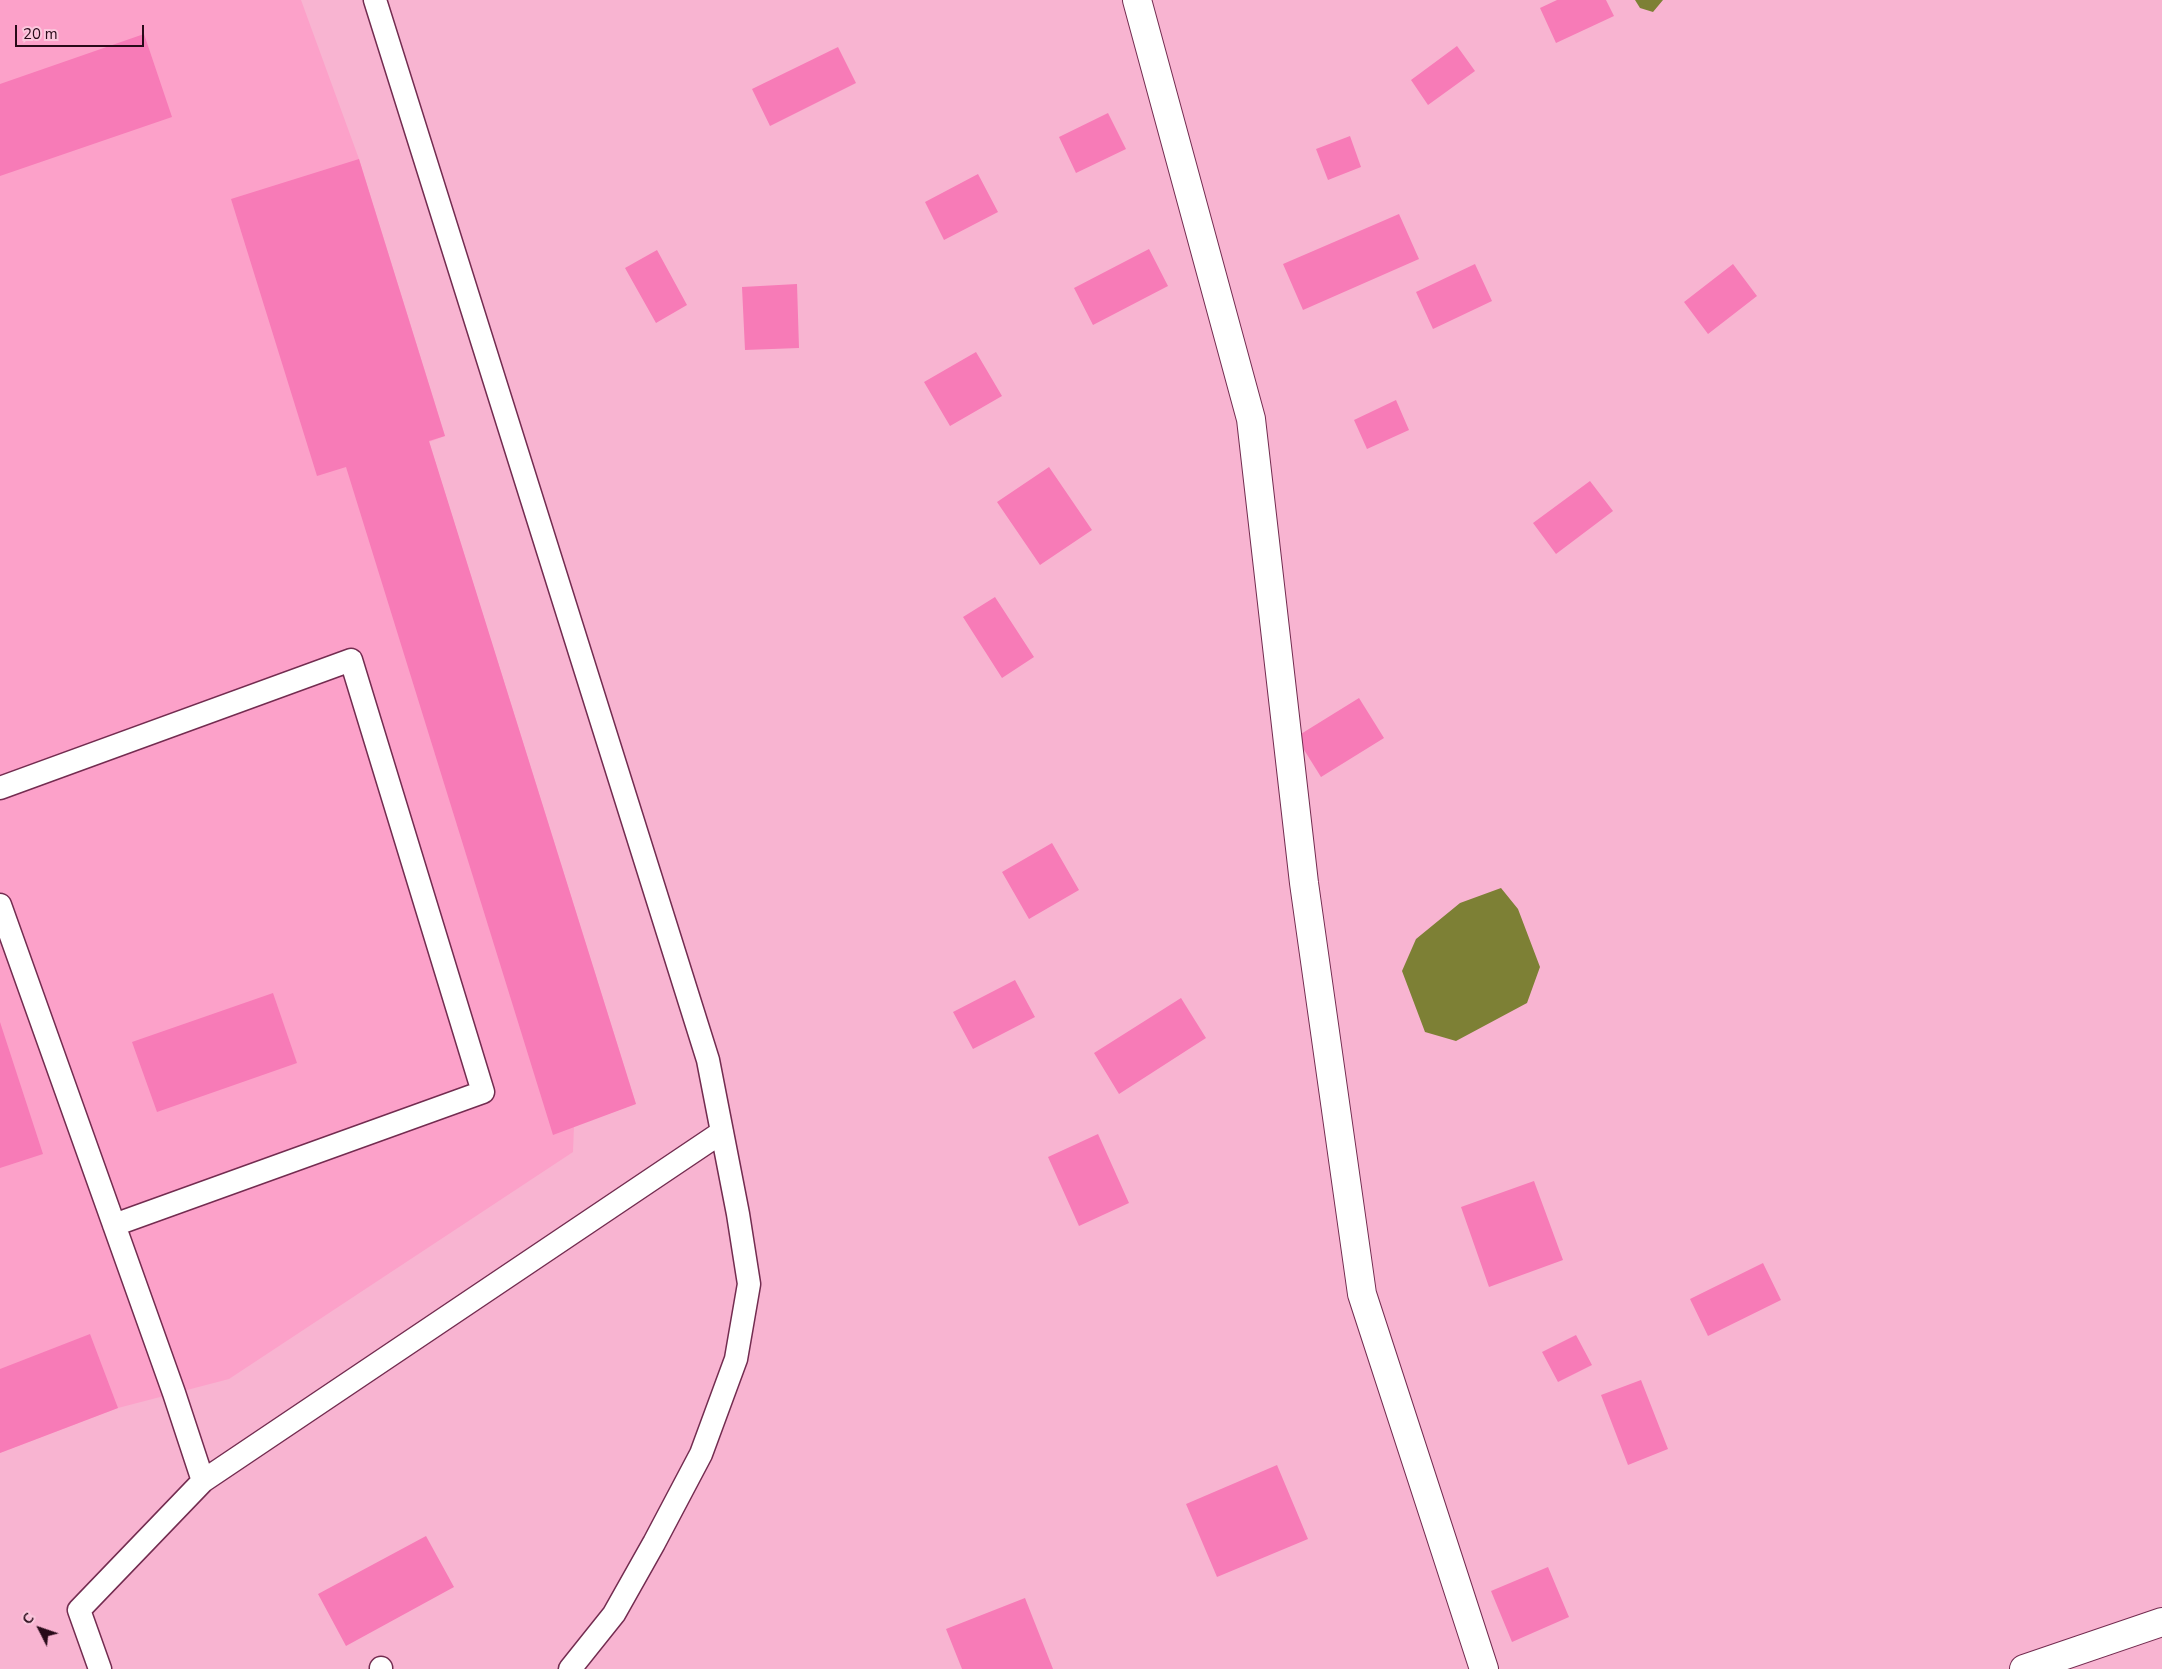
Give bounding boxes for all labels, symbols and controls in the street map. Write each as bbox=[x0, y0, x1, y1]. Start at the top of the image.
scale bar bbox=[18, 15, 146, 47]
text: 20 m bbox=[23, 24, 58, 44]
north arrow bbox=[15, 1604, 65, 1654]
text: С bbox=[18, 1609, 39, 1629]

